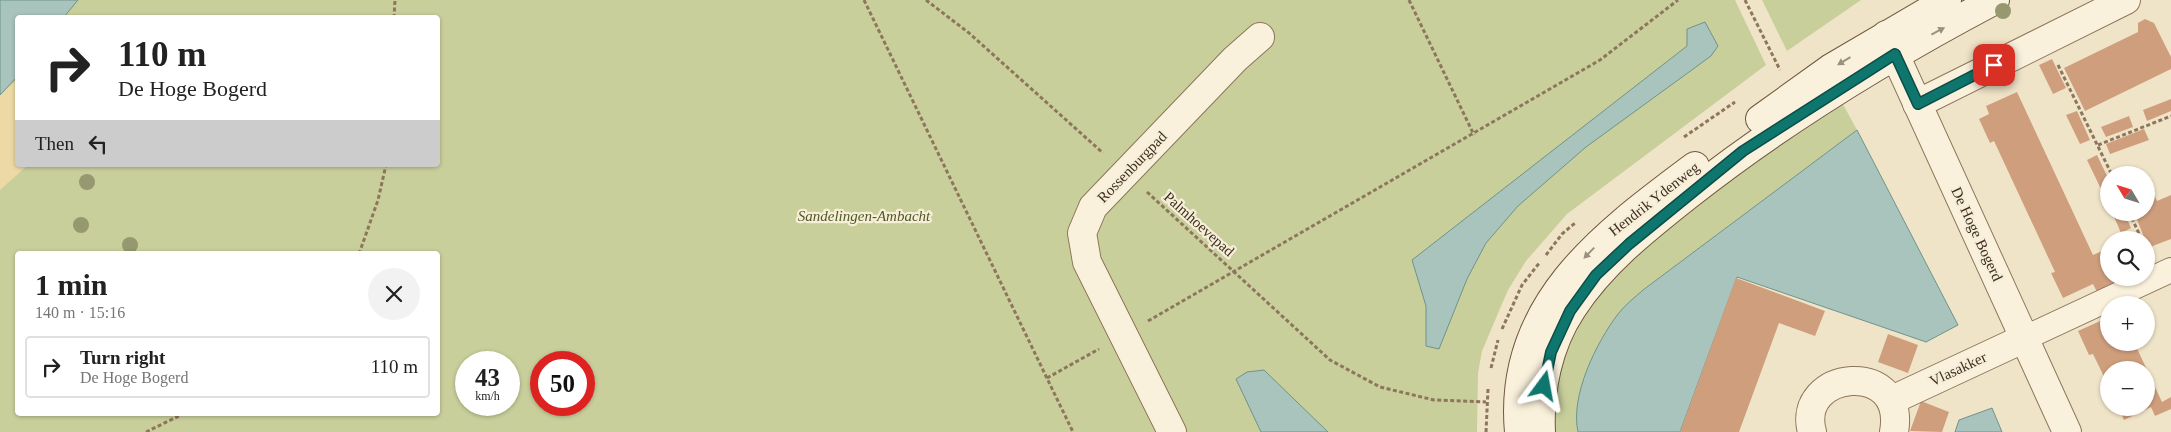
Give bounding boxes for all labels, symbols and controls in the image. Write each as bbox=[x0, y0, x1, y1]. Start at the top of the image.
one-way arrow bbox=[1930, 27, 1945, 35]
icon: right bbox=[35, 35, 100, 100]
text: 110 m bbox=[118, 35, 206, 74]
pin bbox=[1973, 44, 2015, 86]
icon: arrive bbox=[1980, 51, 2008, 79]
one-way arrow bbox=[1838, 56, 1851, 65]
text: De Hoge Bogerd bbox=[118, 76, 267, 101]
street label: Rossenburgpad bbox=[1094, 128, 1170, 206]
icon: left bbox=[84, 130, 112, 158]
text: Then bbox=[35, 133, 74, 154]
street label: Hendrik Ydenweg bbox=[1606, 159, 1703, 239]
north arrow bbox=[2100, 166, 2155, 221]
map controls bbox=[2100, 166, 2155, 416]
street label: De Hoge Bogerd bbox=[1948, 185, 2006, 284]
street label: Palmhoevepad bbox=[1161, 189, 1238, 260]
park label: Sandelingen-Ambacht bbox=[798, 208, 931, 224]
button: search bbox=[2100, 231, 2155, 286]
one-way arrow bbox=[1583, 247, 1595, 259]
text: 1 min bbox=[35, 268, 108, 301]
button: close bbox=[368, 268, 420, 320]
button: + bbox=[2100, 296, 2155, 351]
text: 140 m · 15:16 bbox=[35, 304, 125, 321]
text: Turn right bbox=[80, 347, 165, 368]
street label: Vlasakker bbox=[1927, 349, 1989, 389]
speed limit sign: 50 bbox=[530, 351, 595, 416]
icon: right bbox=[37, 353, 65, 381]
text: 110 m bbox=[371, 356, 418, 377]
position arrow bbox=[1517, 359, 1569, 411]
button: − bbox=[2100, 361, 2155, 416]
text: 43 bbox=[475, 364, 500, 391]
text: De Hoge Bogerd bbox=[80, 369, 188, 386]
text: km/h bbox=[475, 389, 500, 403]

